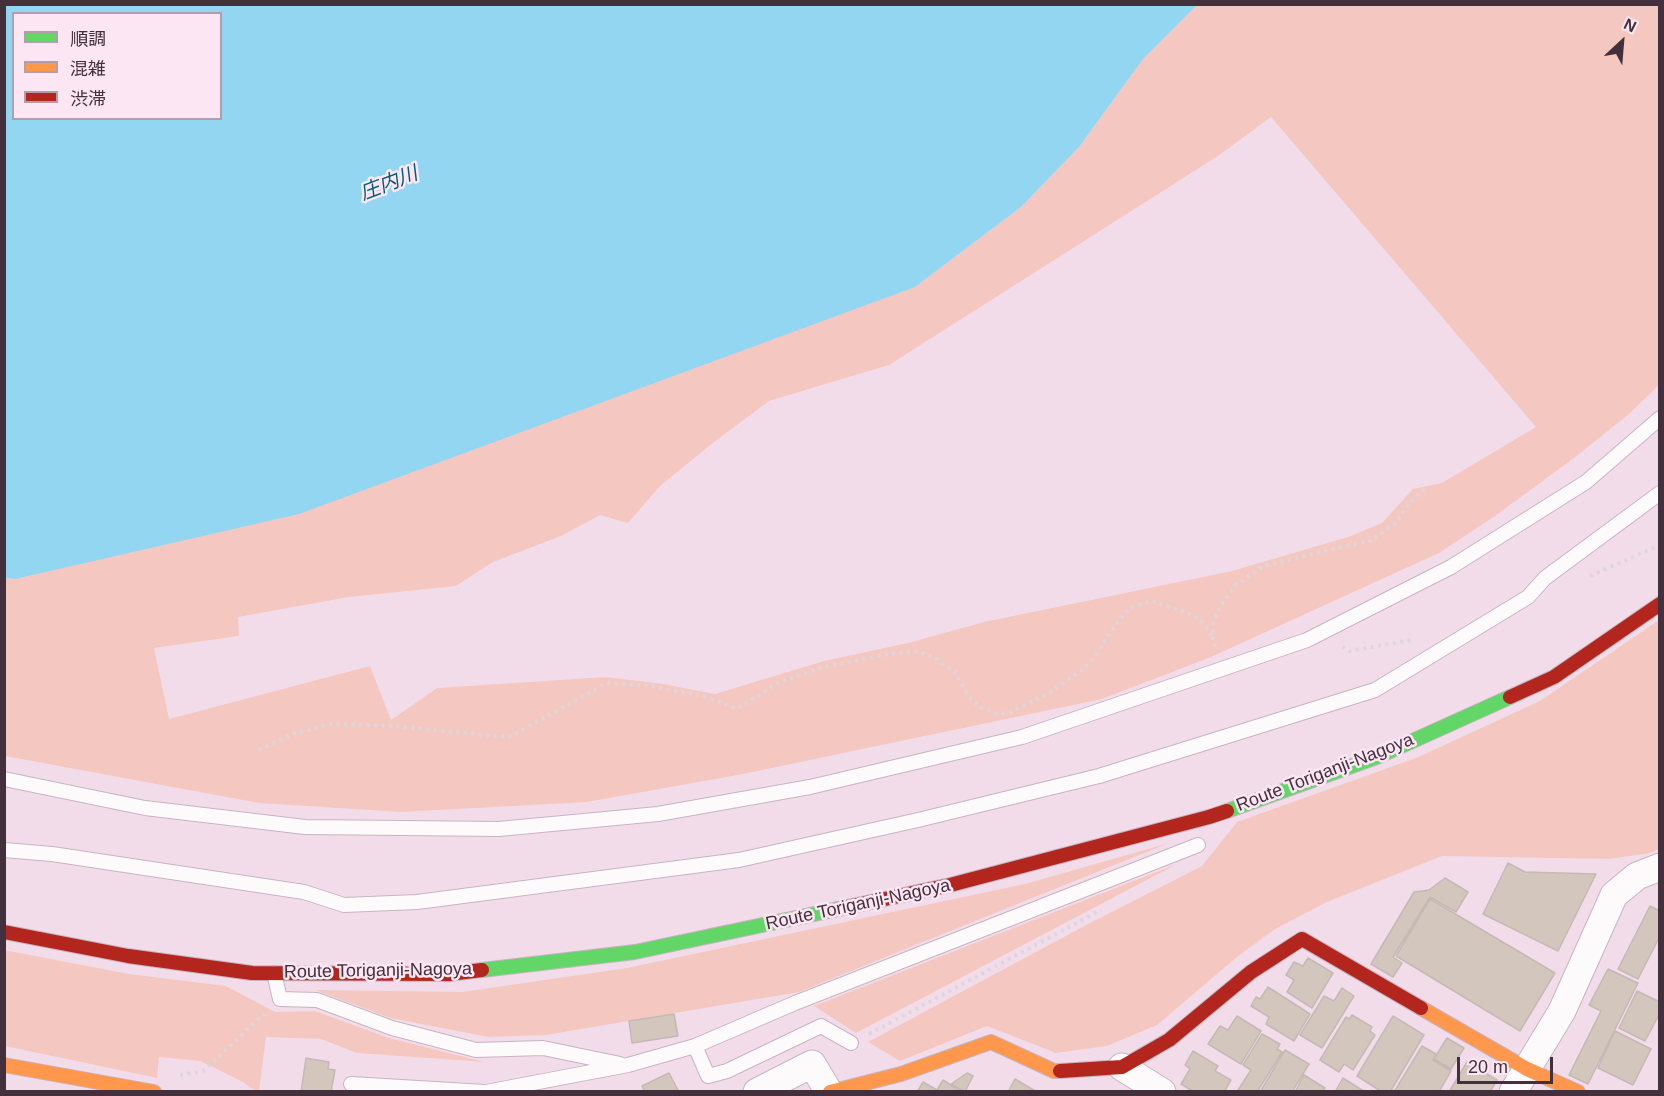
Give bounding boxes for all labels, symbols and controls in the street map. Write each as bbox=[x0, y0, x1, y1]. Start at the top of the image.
legend bbox=[12, 12, 222, 120]
north arrow bbox=[1592, 12, 1652, 72]
text: N bbox=[1621, 15, 1639, 36]
text: 順調 bbox=[70, 29, 106, 49]
text: 混雑 bbox=[70, 59, 106, 79]
text: 渋滞 bbox=[70, 89, 106, 109]
water label: 庄内川 bbox=[357, 162, 421, 206]
street label: Route Toriganji-Nagoya bbox=[1233, 729, 1417, 817]
street label: Route Toriganji-Nagoya bbox=[764, 875, 952, 935]
street label: Route Toriganji-Nagoya bbox=[284, 959, 472, 983]
scale bar bbox=[1460, 1045, 1556, 1083]
text: 20 m bbox=[1468, 1057, 1508, 1077]

